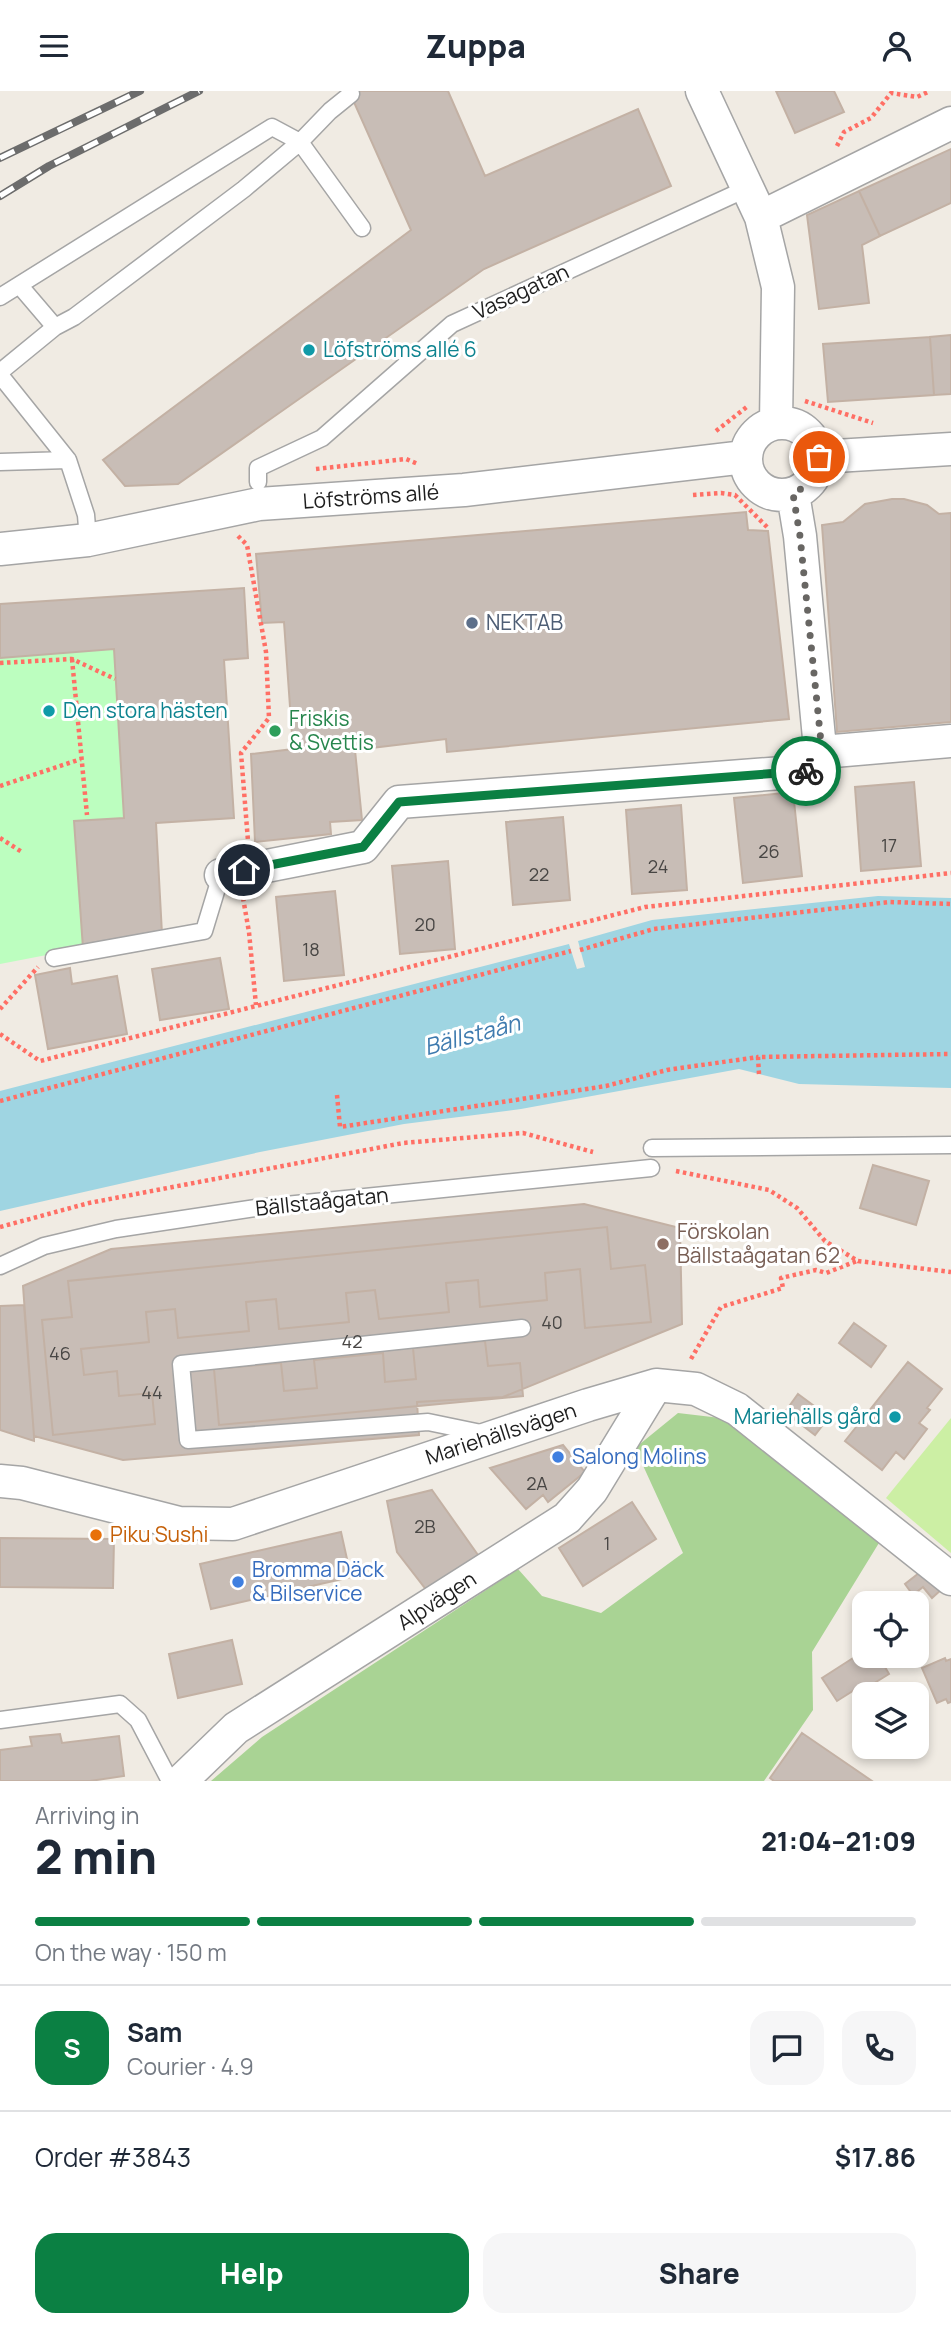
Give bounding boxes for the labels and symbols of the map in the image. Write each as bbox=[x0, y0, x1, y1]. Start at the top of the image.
street label: Vasagatan bbox=[468, 257, 573, 325]
place label: Löfströms allé 6 bbox=[323, 335, 477, 363]
marker: Löfströms allé 6 bbox=[301, 342, 317, 358]
pin bbox=[789, 427, 849, 487]
street label: Löfströms allé bbox=[302, 477, 440, 515]
place label: NEKTAB bbox=[486, 608, 563, 636]
marker: NEKTAB bbox=[464, 615, 480, 631]
place label: Den stora hästen bbox=[63, 696, 228, 724]
marker: Den stora hästen bbox=[41, 703, 57, 719]
place label: Friskis & Svettis bbox=[289, 704, 374, 756]
marker: Friskis & Svettis bbox=[267, 723, 283, 739]
courier bbox=[771, 736, 841, 806]
house number: 17 bbox=[881, 833, 897, 857]
house number: 26 bbox=[758, 839, 780, 863]
pin bbox=[214, 840, 274, 900]
house number: 24 bbox=[648, 854, 668, 878]
house number: 22 bbox=[529, 862, 549, 886]
house number: 20 bbox=[414, 912, 436, 936]
house number: 18 bbox=[302, 937, 320, 961]
water label: Bällstaån bbox=[420, 1006, 525, 1062]
street label: Bällstaågatan bbox=[254, 1180, 390, 1222]
place label: Förskolan Bällstaågatan 62 bbox=[677, 1217, 840, 1269]
marker: Förskolan Bällstaågatan 62 bbox=[655, 1236, 671, 1252]
house number: 40 bbox=[541, 1310, 563, 1334]
house number: 42 bbox=[342, 1329, 362, 1353]
house number: 46 bbox=[49, 1341, 71, 1365]
house number: 44 bbox=[141, 1380, 163, 1404]
street label: Mariehällsvägen bbox=[422, 1395, 580, 1471]
place label: Mariehälls gård bbox=[734, 1402, 881, 1430]
marker: Mariehälls gård bbox=[887, 1409, 903, 1425]
place label: Salong Molins bbox=[572, 1442, 706, 1470]
marker: Salong Molins bbox=[550, 1449, 566, 1465]
house number: 2A bbox=[526, 1471, 548, 1495]
house number: 2B bbox=[414, 1514, 436, 1538]
place label: Piku Sushi bbox=[110, 1520, 209, 1548]
marker: Piku Sushi bbox=[88, 1527, 104, 1543]
house number: 1 bbox=[603, 1531, 611, 1555]
place label: Bromma Däck & Bilservice bbox=[252, 1555, 385, 1607]
street label: Alpvägen bbox=[392, 1564, 481, 1636]
marker: Bromma Däck & Bilservice bbox=[230, 1574, 246, 1590]

